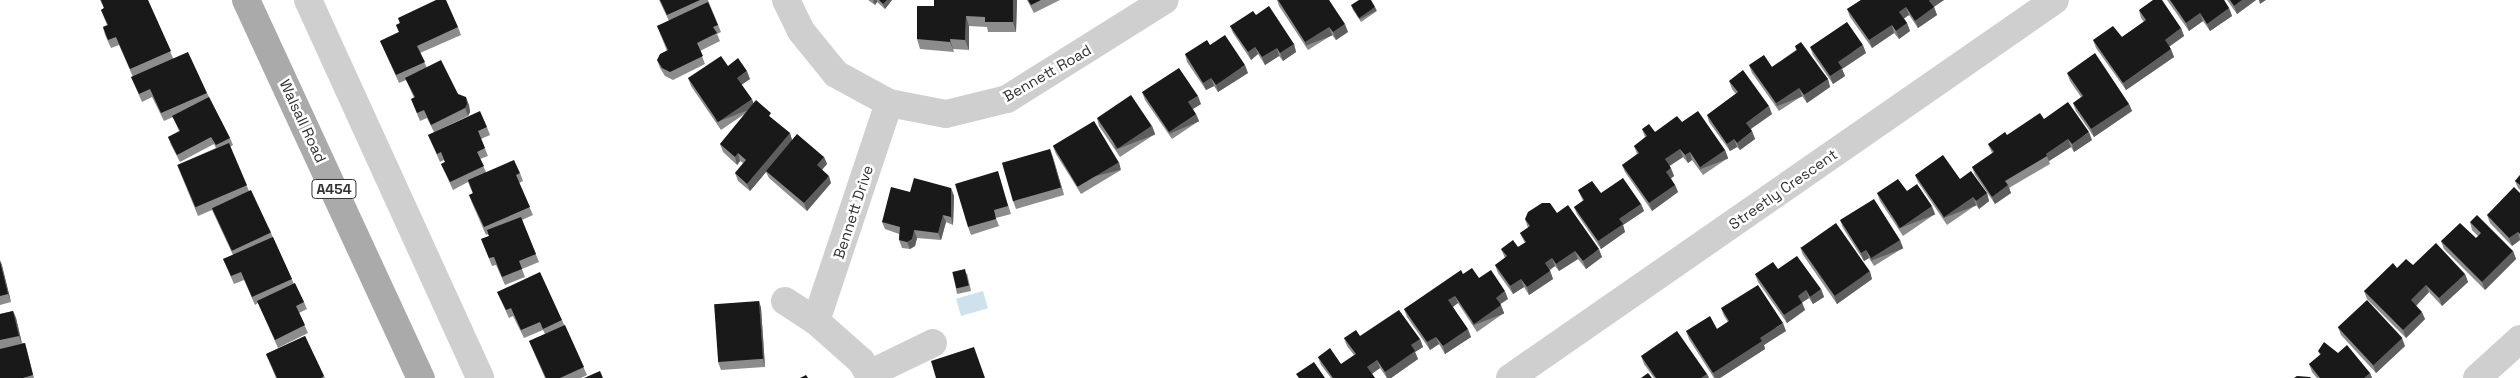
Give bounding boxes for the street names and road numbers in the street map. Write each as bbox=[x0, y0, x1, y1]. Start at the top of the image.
street label: Bennett Road bbox=[1000, 41, 1094, 105]
street label: Walsall Road bbox=[276, 77, 330, 165]
street label: Streetly Crescent bbox=[1725, 145, 1841, 233]
street label: Bennett Drive bbox=[829, 163, 877, 261]
road number: A454 bbox=[310, 178, 358, 200]

